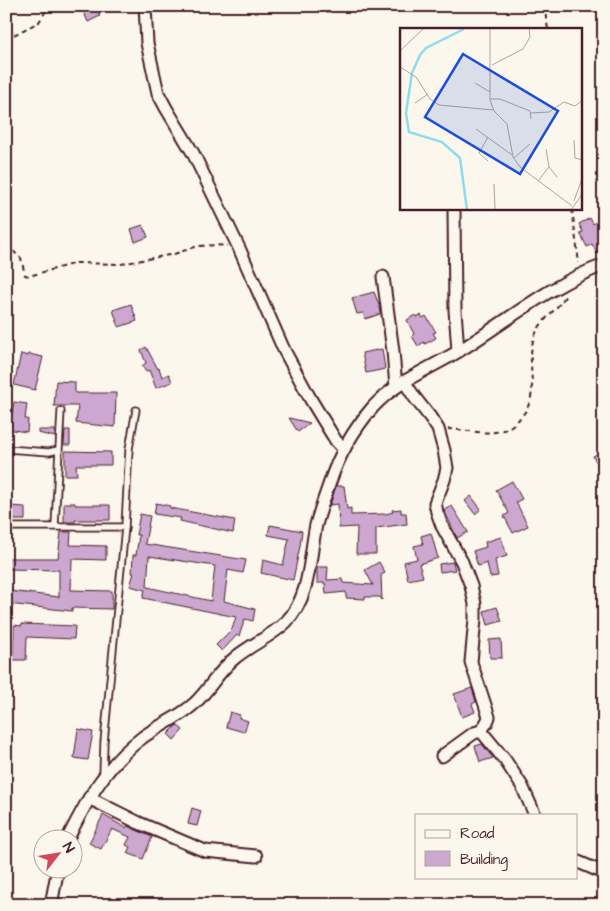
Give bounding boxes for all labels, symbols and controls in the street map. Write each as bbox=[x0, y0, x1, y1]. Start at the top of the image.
inset map bbox=[400, 28, 582, 210]
legend bbox=[415, 814, 578, 878]
text: Road bbox=[460, 823, 495, 844]
north arrow bbox=[32, 828, 82, 878]
text: N bbox=[57, 839, 79, 857]
text: Building bbox=[460, 849, 508, 871]

